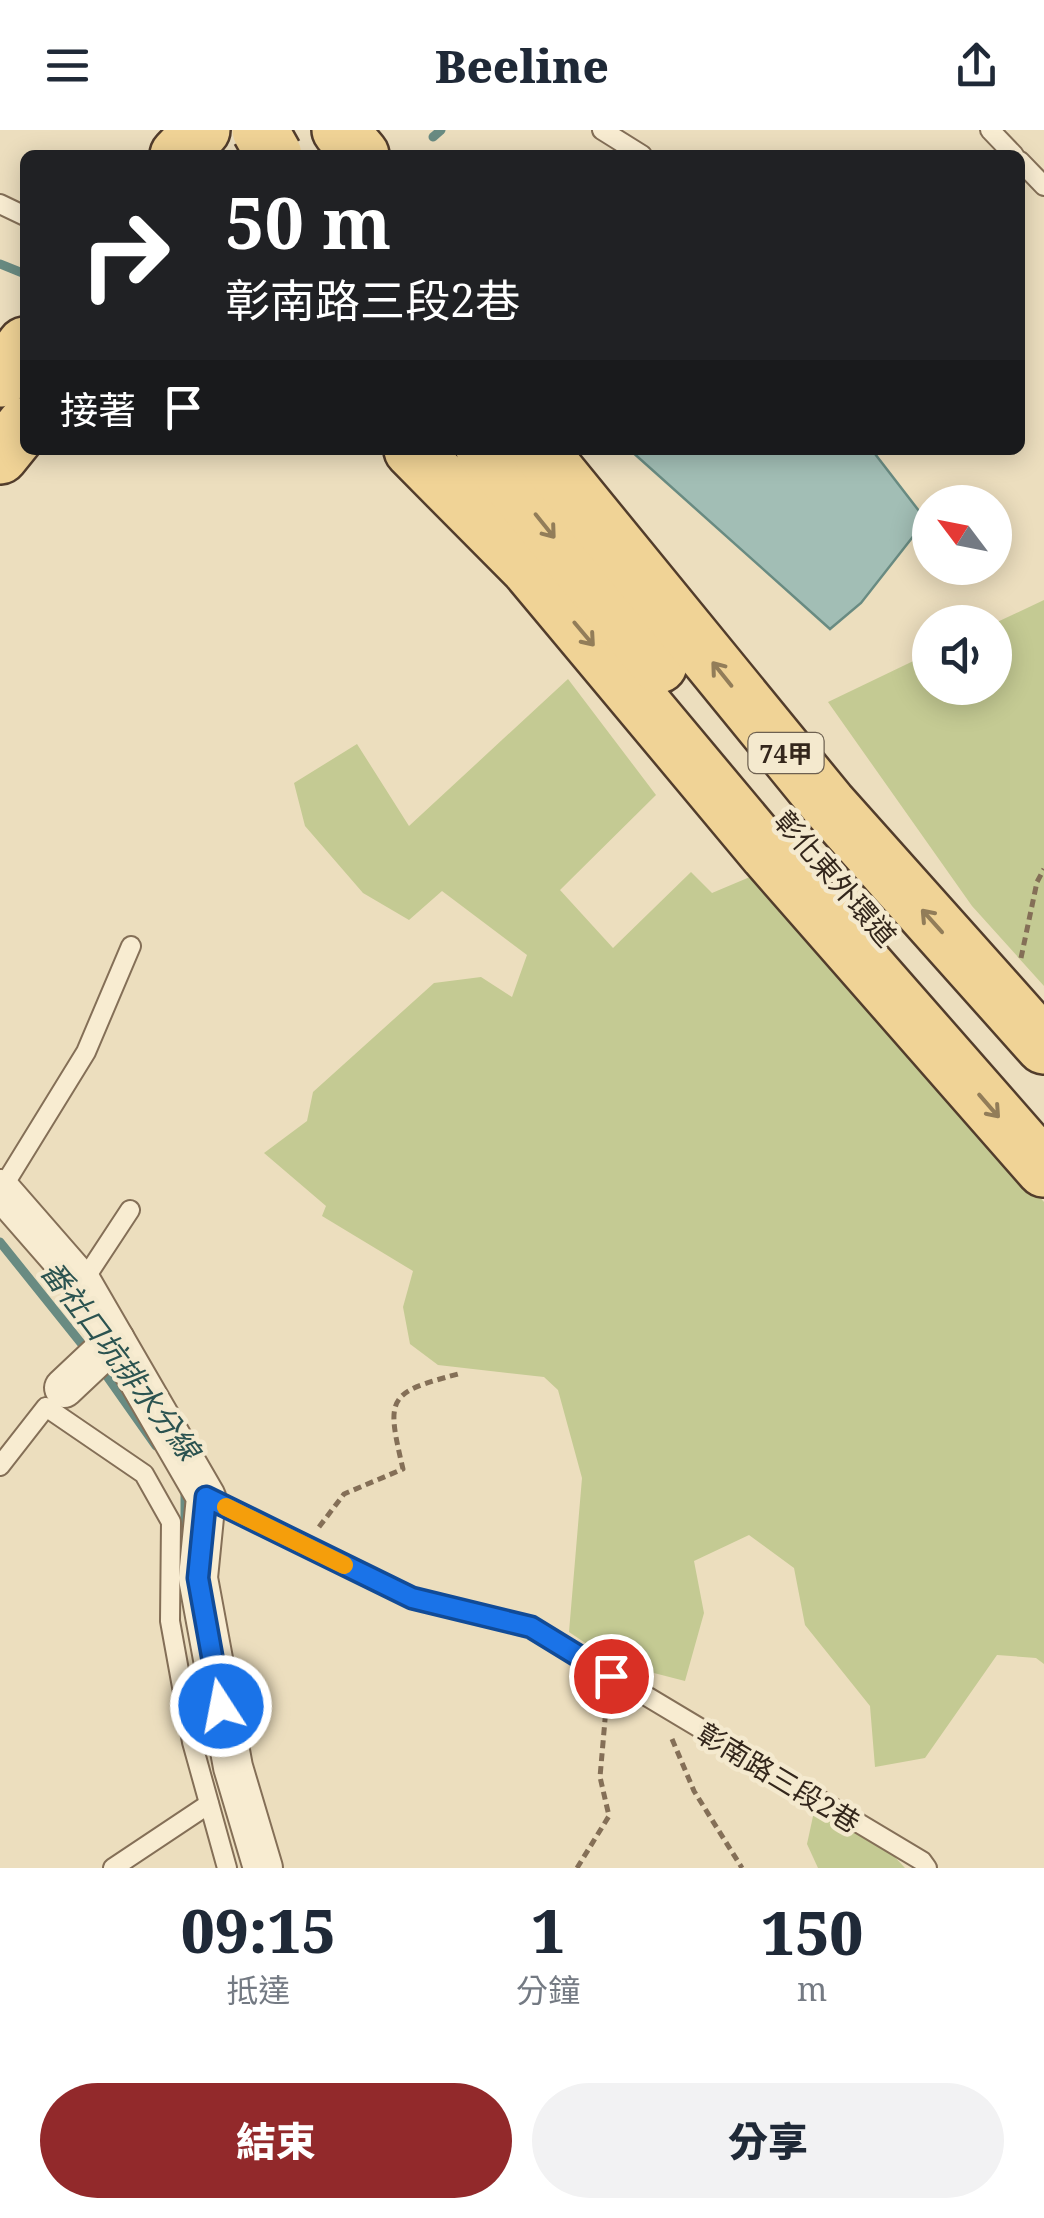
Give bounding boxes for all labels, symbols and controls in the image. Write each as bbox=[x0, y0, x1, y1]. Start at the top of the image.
text: Beeline bbox=[435, 35, 609, 96]
icon: menu bbox=[40, 38, 95, 93]
icon: share bbox=[949, 38, 1004, 93]
text: 50 m bbox=[225, 174, 391, 270]
icon: right bbox=[60, 190, 190, 320]
text: 彰南路三段2巷 bbox=[225, 269, 520, 330]
icon: arrive bbox=[156, 380, 211, 435]
text: 接著 bbox=[60, 383, 136, 435]
north arrow bbox=[912, 485, 1012, 585]
map controls bbox=[912, 485, 1012, 705]
one-way arrow bbox=[534, 512, 556, 538]
button: sound bbox=[912, 605, 1012, 705]
one-way arrow bbox=[573, 620, 595, 646]
one-way arrow bbox=[711, 661, 733, 687]
road number: 74甲 bbox=[748, 733, 824, 773]
street label: 彰化東外環道 bbox=[767, 802, 905, 954]
one-way arrow bbox=[921, 909, 944, 934]
one-way arrow bbox=[978, 1093, 1001, 1118]
water label: 番社口坑排水分線 bbox=[32, 1252, 211, 1471]
pin bbox=[569, 1634, 654, 1719]
icon: arrive bbox=[584, 1649, 639, 1704]
position arrow bbox=[169, 1654, 273, 1758]
street label: 彰南路三段2巷 bbox=[691, 1713, 867, 1841]
text: 09:15 bbox=[181, 1889, 336, 1971]
text: 1 bbox=[531, 1889, 565, 1971]
text: 150 bbox=[761, 1891, 863, 1973]
text: m bbox=[797, 1967, 827, 2010]
text: 抵達 bbox=[226, 1968, 290, 2011]
text: 分鐘 bbox=[516, 1968, 580, 2011]
button: 結束 bbox=[40, 2083, 512, 2198]
button: 分享 bbox=[532, 2083, 1004, 2198]

